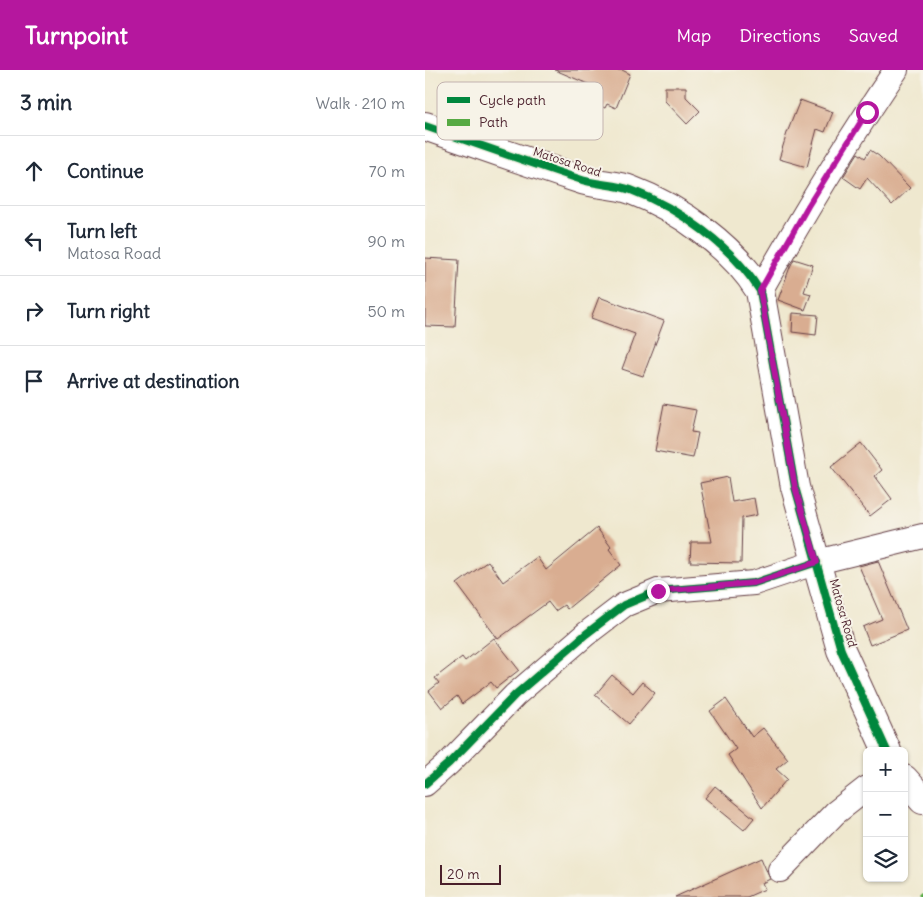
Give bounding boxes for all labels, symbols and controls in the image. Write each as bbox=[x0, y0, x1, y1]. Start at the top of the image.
text: Turnpoint bbox=[25, 20, 128, 50]
text: Map bbox=[676, 24, 711, 47]
text: Directions bbox=[739, 24, 821, 47]
text: Saved bbox=[849, 24, 898, 47]
legend bbox=[437, 82, 603, 140]
text: 3 min bbox=[20, 89, 72, 116]
text: Cycle path bbox=[479, 91, 546, 109]
text: Walk · 210 m bbox=[315, 93, 405, 113]
route start bbox=[856, 101, 879, 124]
text: Path bbox=[479, 113, 508, 131]
street label: Matosa Road bbox=[531, 143, 603, 180]
icon: ahead bbox=[20, 157, 48, 185]
text: Continue bbox=[67, 159, 144, 183]
text: 70 m bbox=[369, 161, 405, 181]
text: Turn left bbox=[67, 219, 137, 243]
icon: left bbox=[20, 227, 48, 255]
text: 90 m bbox=[367, 231, 405, 251]
text: Matosa Road bbox=[67, 243, 161, 263]
icon: right bbox=[20, 297, 48, 325]
text: Turn right bbox=[67, 299, 150, 323]
text: 50 m bbox=[367, 301, 405, 321]
icon: arrive bbox=[20, 367, 48, 395]
text: Arrive at destination bbox=[67, 369, 240, 393]
street label: Matosa Road bbox=[827, 577, 860, 649]
route end bbox=[647, 580, 670, 603]
map controls bbox=[863, 747, 908, 882]
button: + bbox=[863, 747, 908, 792]
button: − bbox=[863, 792, 908, 837]
button: layers bbox=[863, 837, 908, 882]
scale bar bbox=[440, 862, 501, 885]
text: 20 m bbox=[447, 865, 480, 883]

